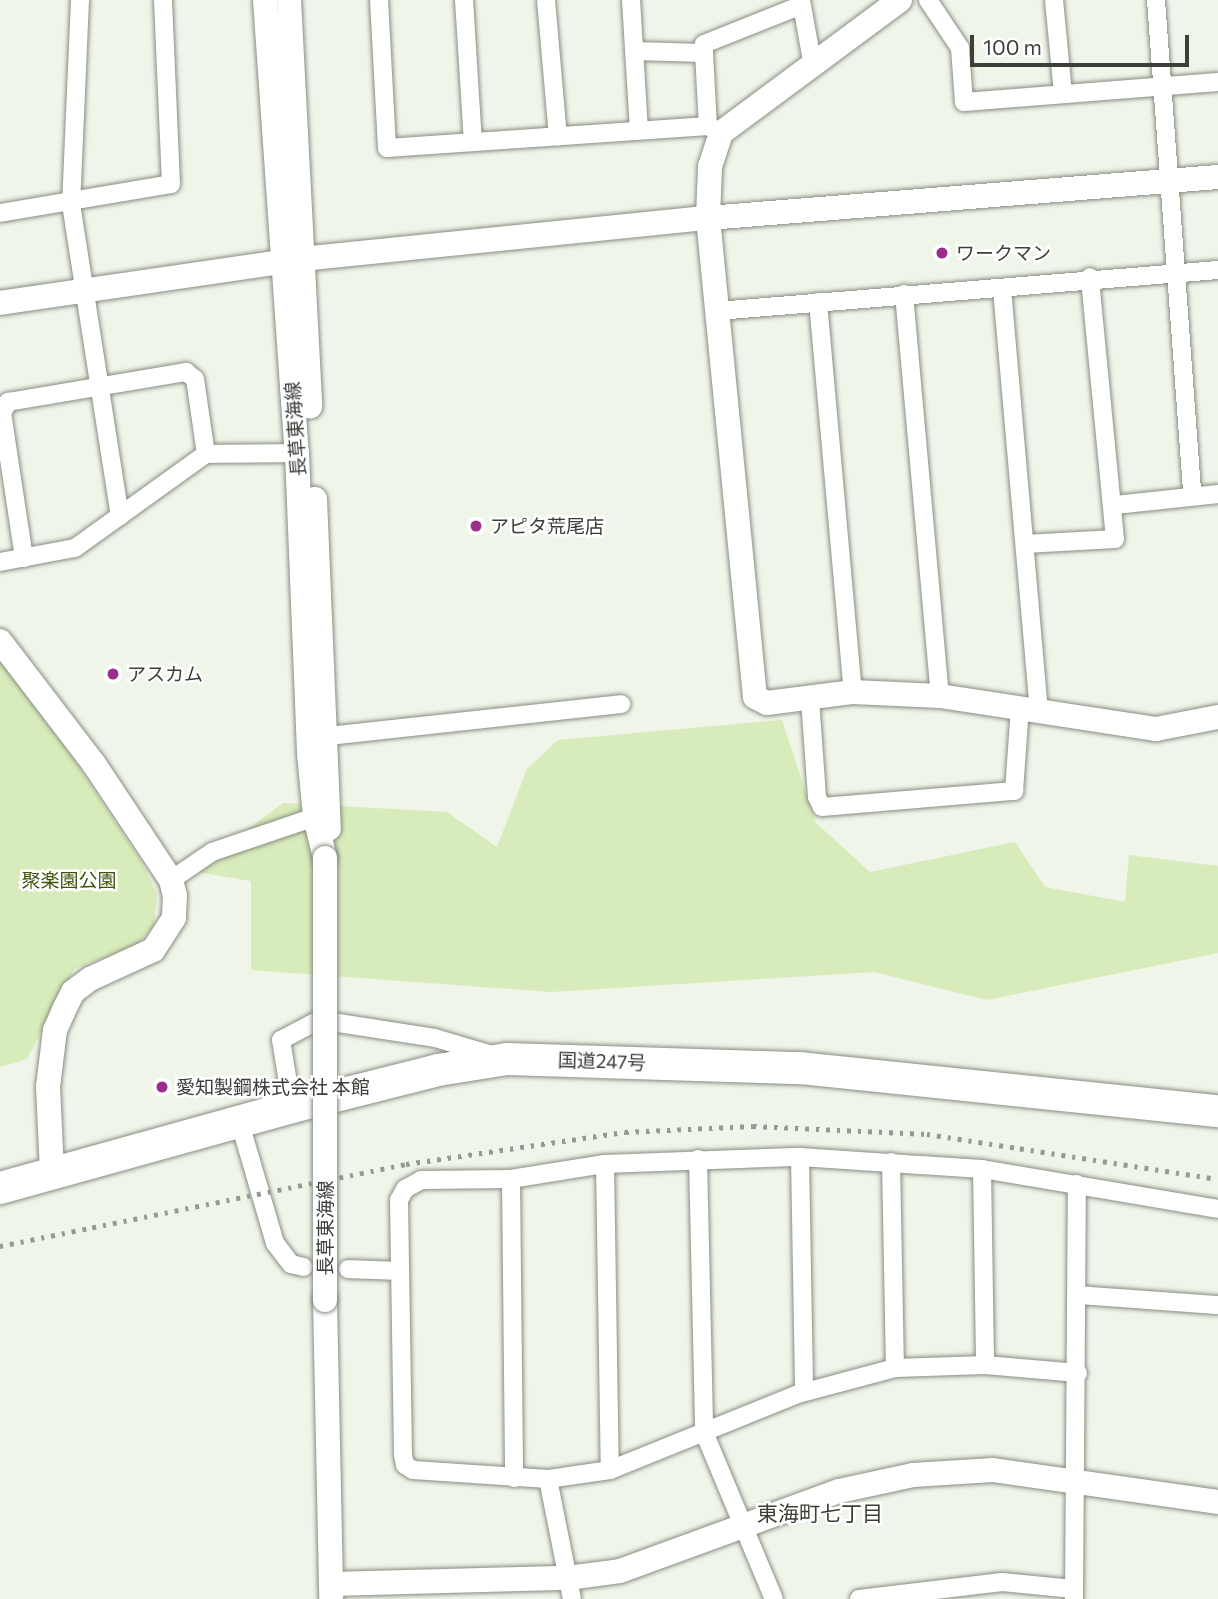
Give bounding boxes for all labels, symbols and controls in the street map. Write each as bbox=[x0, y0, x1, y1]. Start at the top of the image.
scale bar bbox=[973, 21, 1192, 65]
text: 100 m bbox=[983, 34, 1042, 59]
place label: ワークマン bbox=[956, 242, 1051, 264]
marker: ワークマン bbox=[934, 245, 950, 261]
street label: 長草東海線 bbox=[280, 381, 310, 477]
place label: アピタ荒尾店 bbox=[490, 515, 604, 537]
marker: アピタ荒尾店 bbox=[468, 518, 484, 534]
place label: アスカム bbox=[127, 663, 203, 685]
marker: アスカム bbox=[105, 666, 121, 682]
park label: 聚楽園公園 bbox=[22, 869, 116, 891]
street label: 国道247号 bbox=[557, 1048, 647, 1074]
place label: 愛知製鋼株式会社 本館 bbox=[176, 1076, 370, 1098]
marker: 愛知製鋼株式会社 本館 bbox=[154, 1079, 170, 1095]
street label: 長草東海線 bbox=[314, 1181, 336, 1275]
district label: 東海町七丁目 bbox=[757, 1500, 883, 1526]

